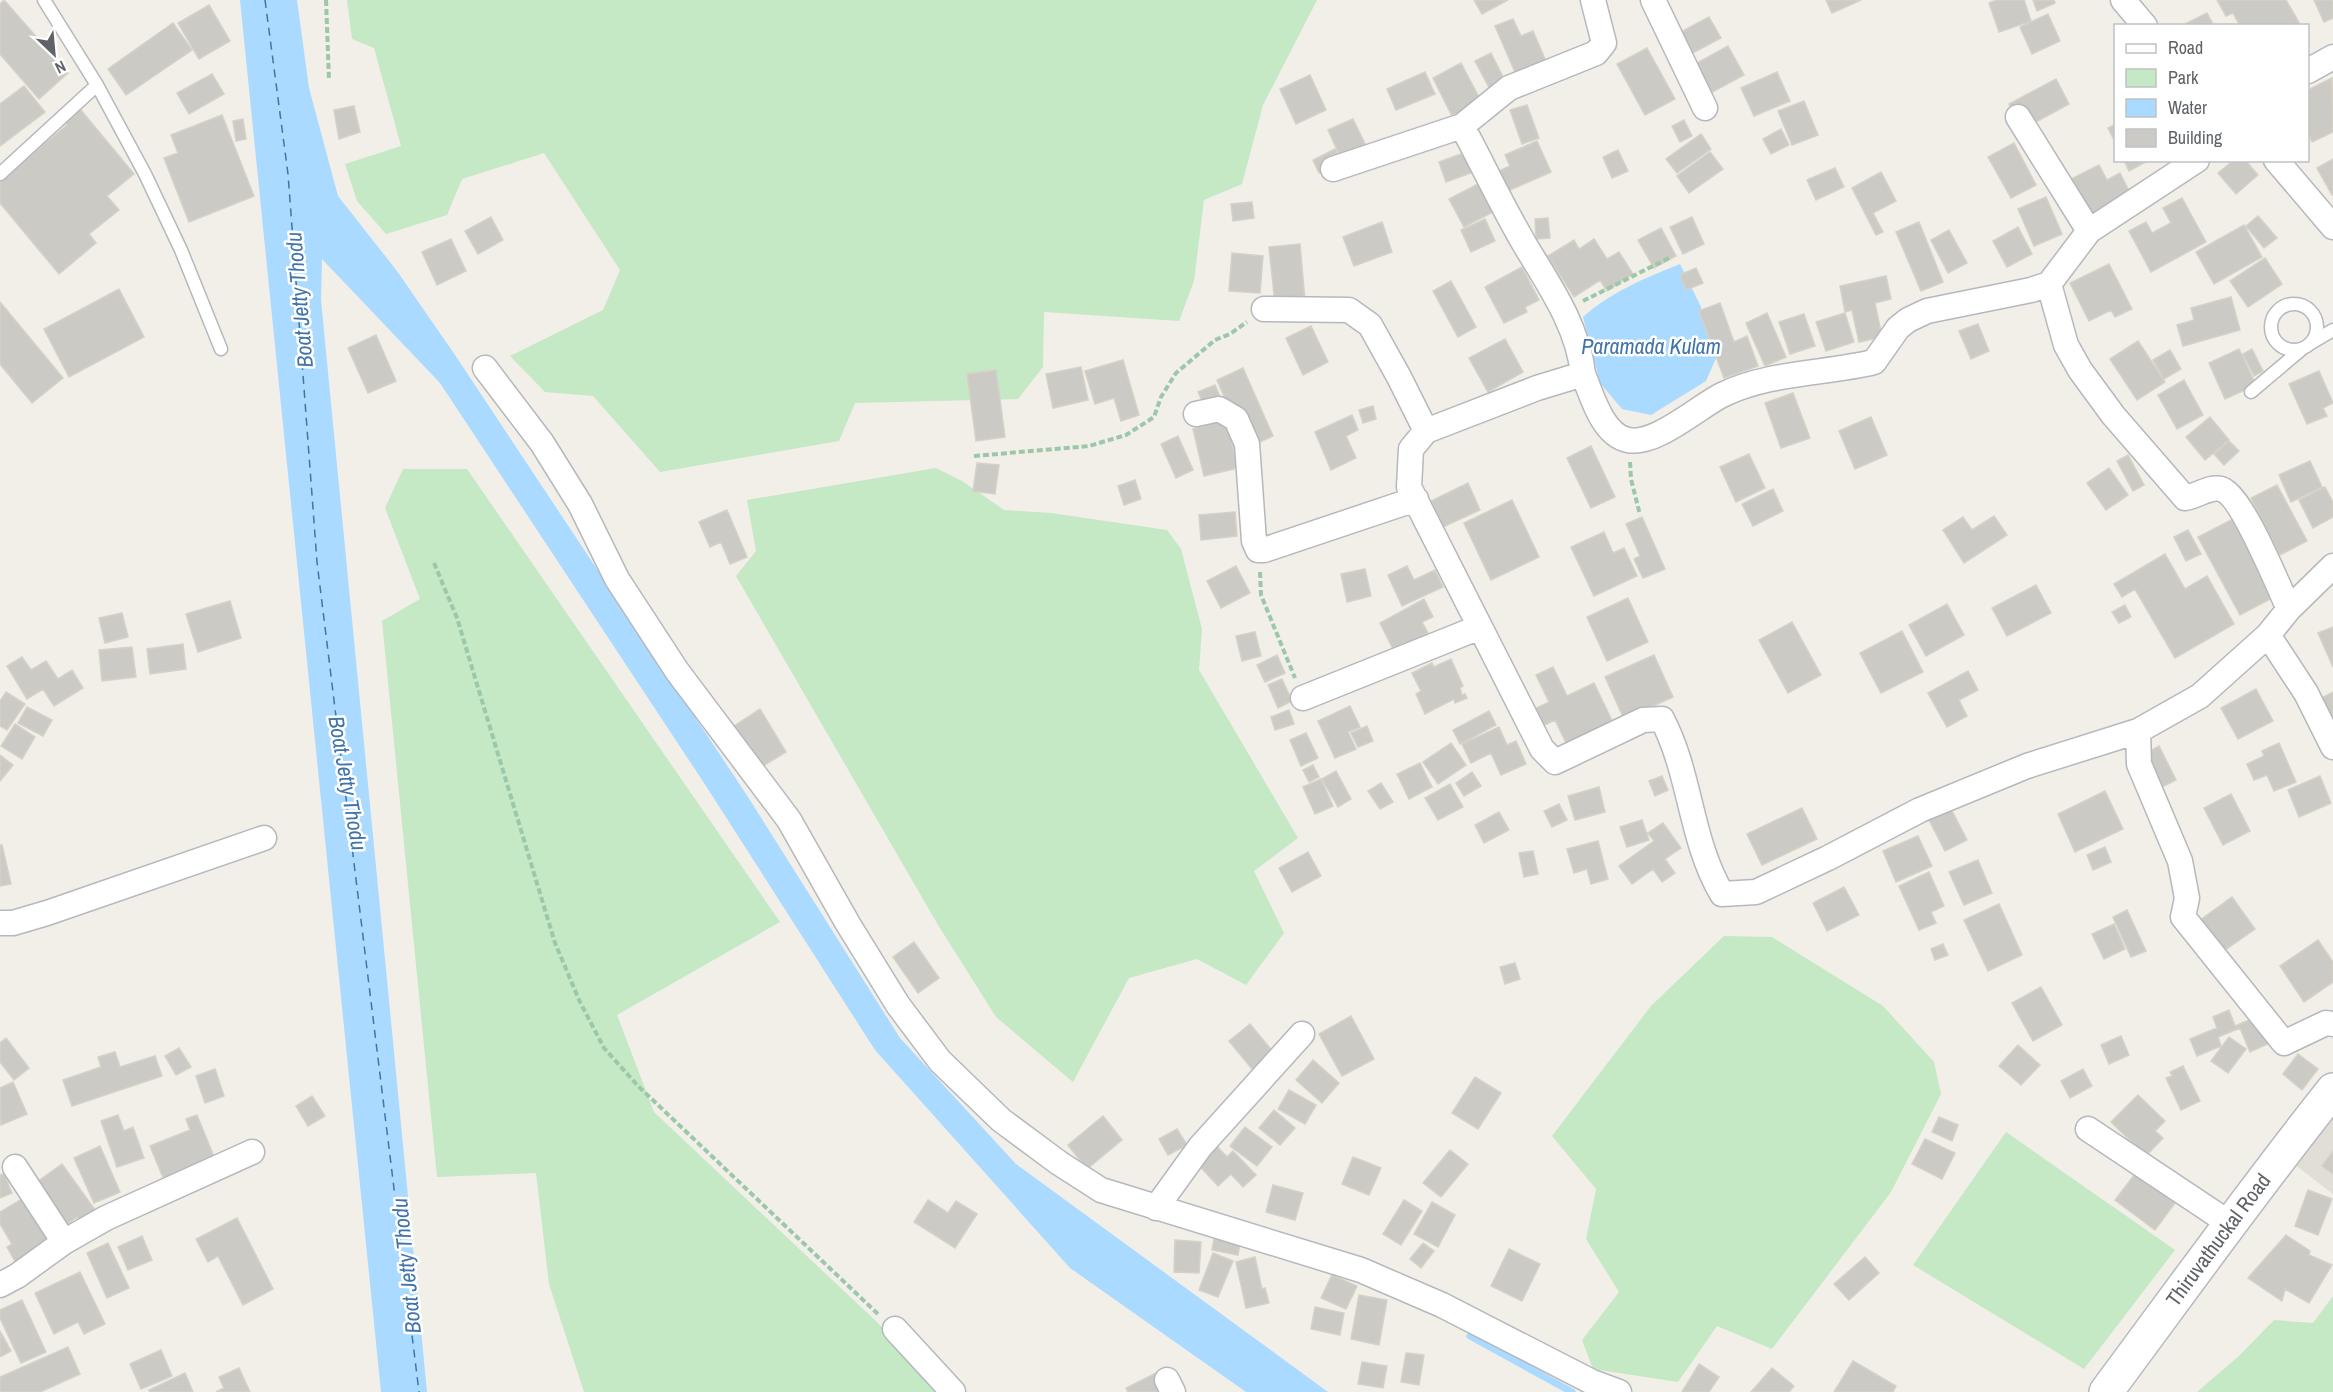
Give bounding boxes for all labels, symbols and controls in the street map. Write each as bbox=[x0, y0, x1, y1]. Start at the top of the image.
north arrow bbox=[24, 24, 84, 84]
legend bbox=[2114, 24, 2309, 162]
text: Road bbox=[2168, 35, 2203, 60]
text: N bbox=[51, 56, 70, 79]
text: Park bbox=[2168, 65, 2199, 90]
text: Water bbox=[2168, 95, 2207, 120]
text: Building bbox=[2168, 125, 2223, 150]
water label: Boat Jetty Thodu bbox=[278, 231, 320, 369]
water label: Paramada Kulam bbox=[1581, 331, 1721, 361]
water label: Boat Jetty Thodu bbox=[321, 713, 375, 853]
street label: Thiruvathuckal Road bbox=[2159, 1167, 2277, 1312]
water label: Boat Jetty Thodu bbox=[384, 1197, 428, 1335]

